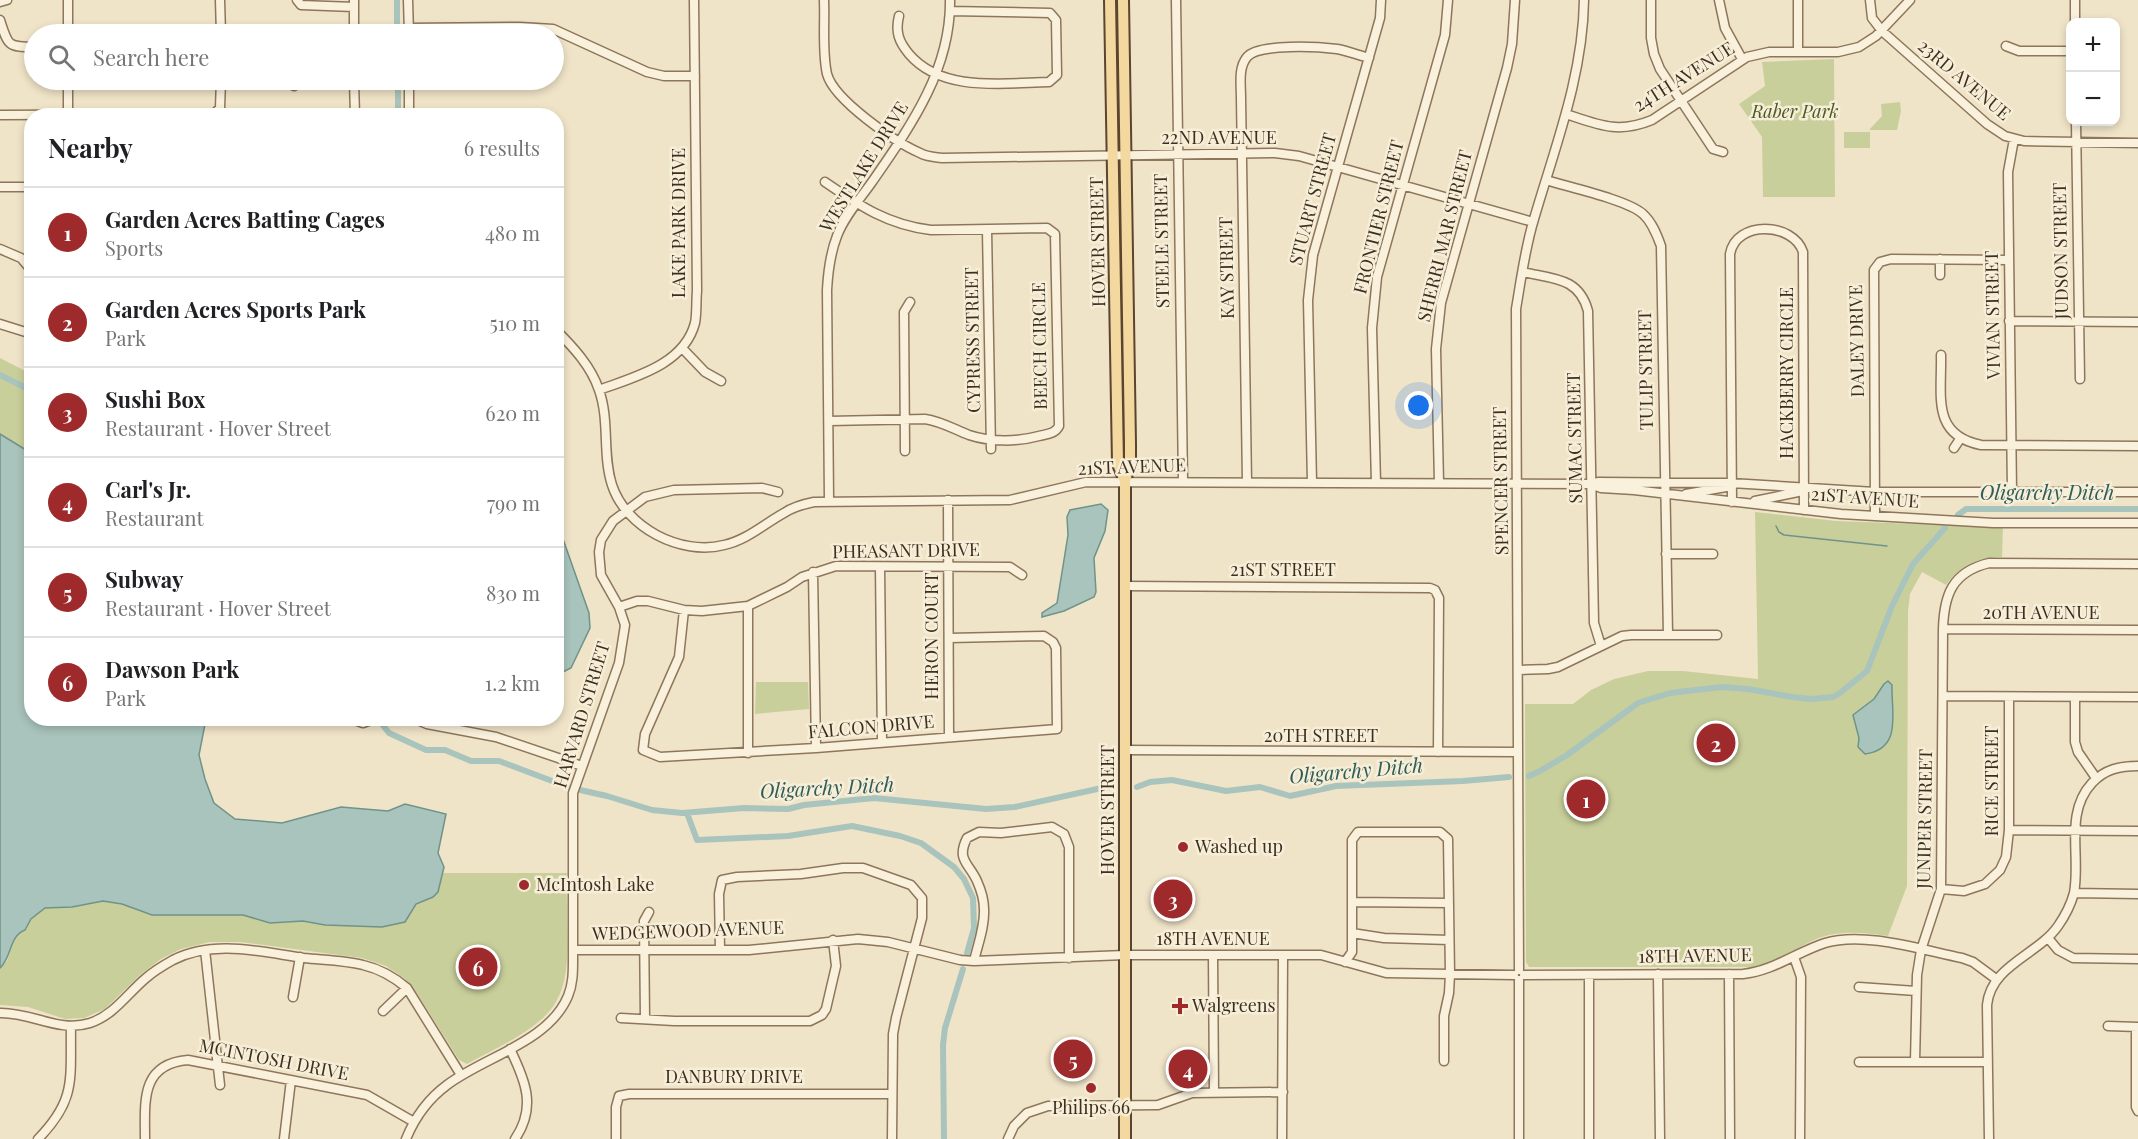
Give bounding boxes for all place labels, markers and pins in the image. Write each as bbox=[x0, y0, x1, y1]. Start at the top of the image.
pin: 2 bbox=[1696, 720, 1736, 766]
pin: 1 bbox=[1566, 776, 1606, 822]
place label: Washed up bbox=[1194, 834, 1283, 858]
marker: Washed up bbox=[1176, 840, 1190, 854]
place label: McIntosh Lake bbox=[536, 872, 654, 896]
pin: 3 bbox=[1154, 876, 1192, 922]
marker: McIntosh Lake bbox=[517, 878, 531, 892]
pin: 6 bbox=[458, 944, 498, 990]
place label: Walgreens bbox=[1191, 993, 1276, 1017]
marker: Walgreens bbox=[1173, 999, 1187, 1013]
pin: 5 bbox=[1054, 1036, 1092, 1082]
pin: 4 bbox=[1168, 1046, 1208, 1092]
marker: Philips 66 bbox=[1084, 1081, 1098, 1095]
place label: Philips 66 bbox=[1052, 1095, 1130, 1119]

